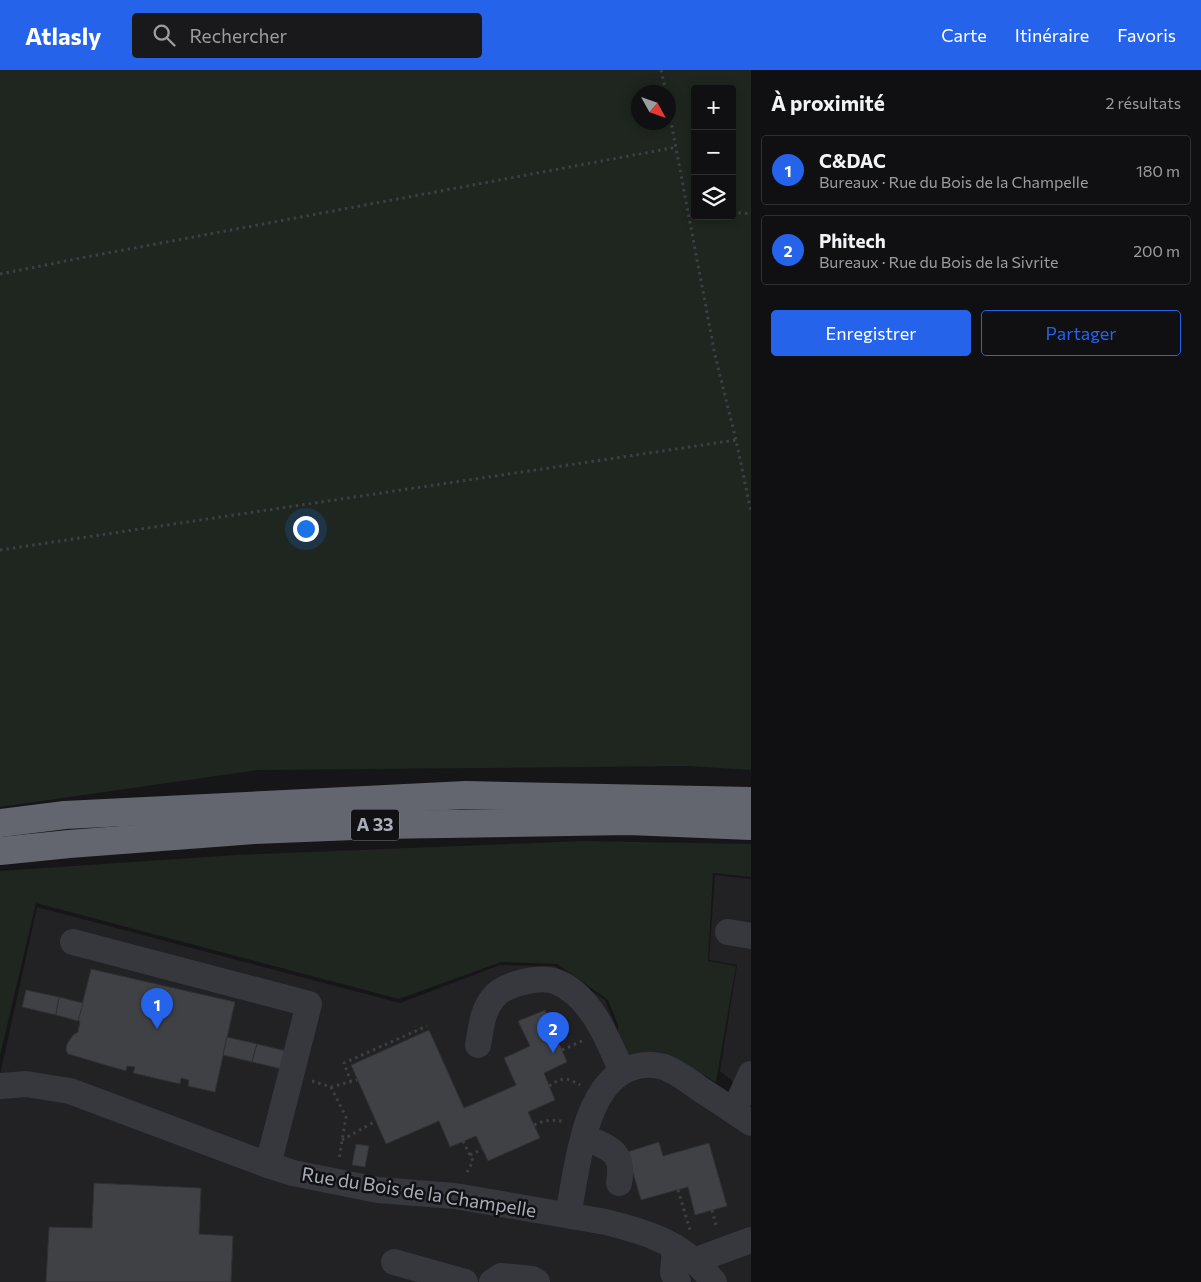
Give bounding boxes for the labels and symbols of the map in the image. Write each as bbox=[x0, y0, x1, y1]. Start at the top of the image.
north arrow bbox=[631, 85, 676, 130]
your location bbox=[293, 516, 319, 542]
road number: A 33 bbox=[351, 810, 399, 840]
pin: 1 bbox=[141, 988, 173, 1029]
pin: 2 bbox=[537, 1012, 569, 1053]
street label: Rue du Bois de la Champelle bbox=[300, 1162, 538, 1221]

